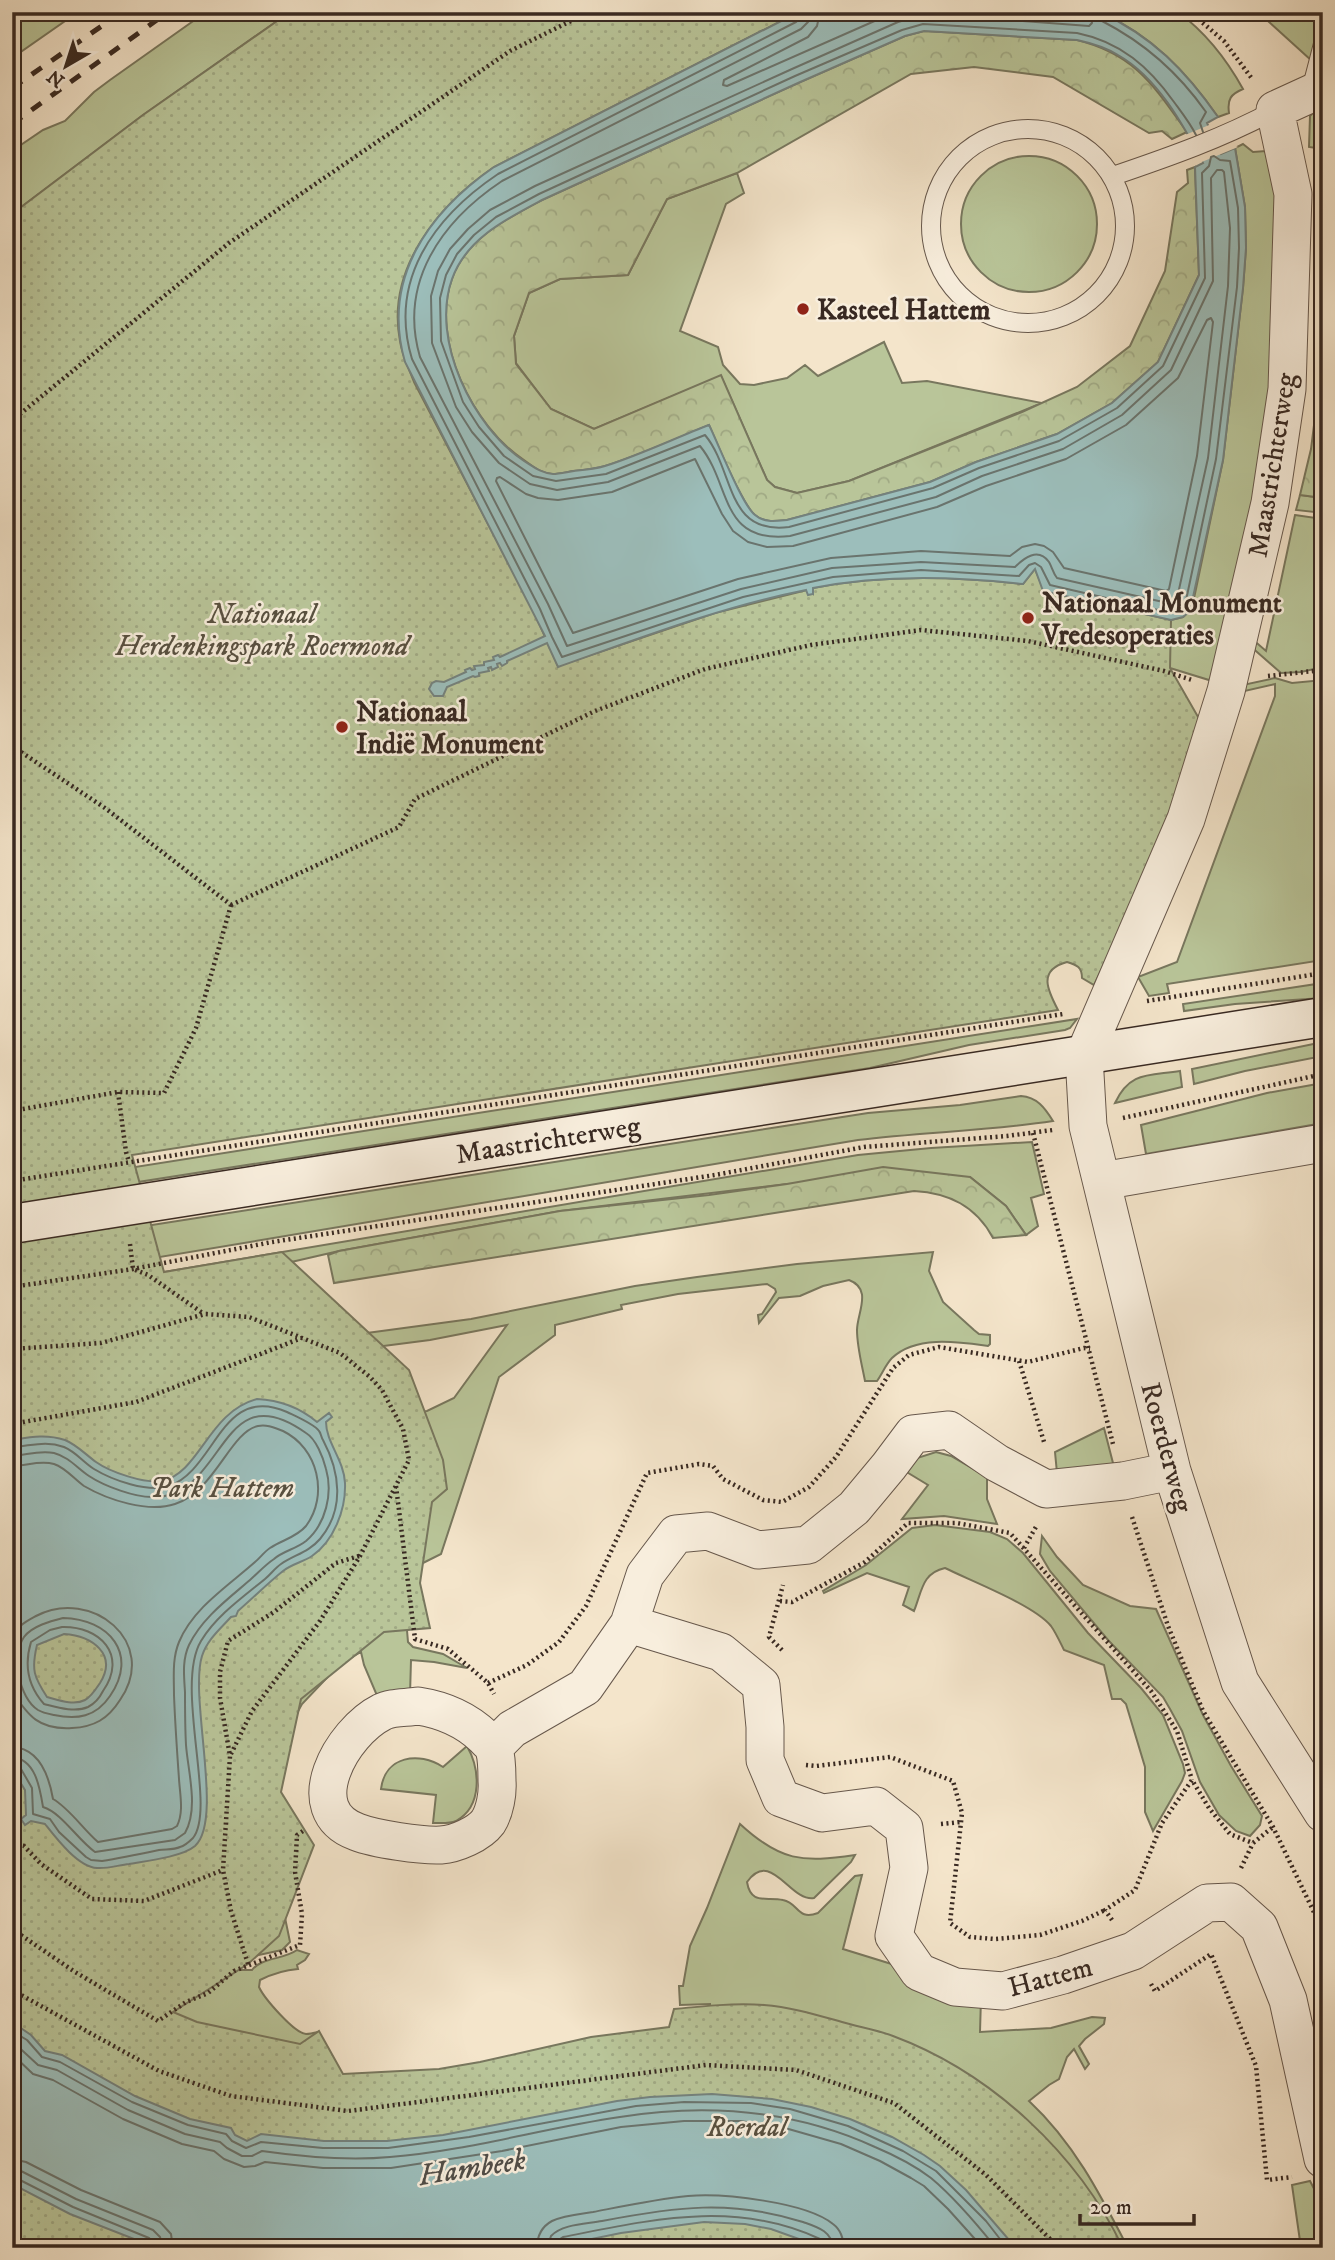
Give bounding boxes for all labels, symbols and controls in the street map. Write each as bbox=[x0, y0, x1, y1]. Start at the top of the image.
north arrow bbox=[32, 32, 102, 102]
text: N bbox=[43, 64, 70, 92]
place label: Kasteel Hattem bbox=[817, 293, 990, 328]
marker: Kasteel Hattem bbox=[795, 301, 811, 317]
street label: Maastrichterweg bbox=[1241, 370, 1304, 560]
place label: Nationaal Monument Vredesoperaties bbox=[1041, 586, 1282, 653]
park label: Nationaal Herdenkingspark Roermond bbox=[114, 597, 412, 664]
marker: Nationaal Monument Vredesoperaties bbox=[1020, 610, 1036, 626]
place label: Nationaal Indië Monument bbox=[356, 695, 544, 762]
marker: Nationaal Indië Monument bbox=[334, 719, 350, 735]
street label: Maastrichterweg bbox=[454, 1109, 643, 1172]
street label: Roerderweg bbox=[1132, 1378, 1201, 1517]
park label: Park Hattem bbox=[150, 1471, 294, 1506]
street label: Hattem bbox=[1004, 1949, 1096, 2005]
park label: Roerdal bbox=[706, 2110, 790, 2145]
water label: Hambeek bbox=[415, 2142, 529, 2195]
scale bar bbox=[1080, 2183, 1193, 2227]
text: 20 m bbox=[1090, 2195, 1132, 2221]

